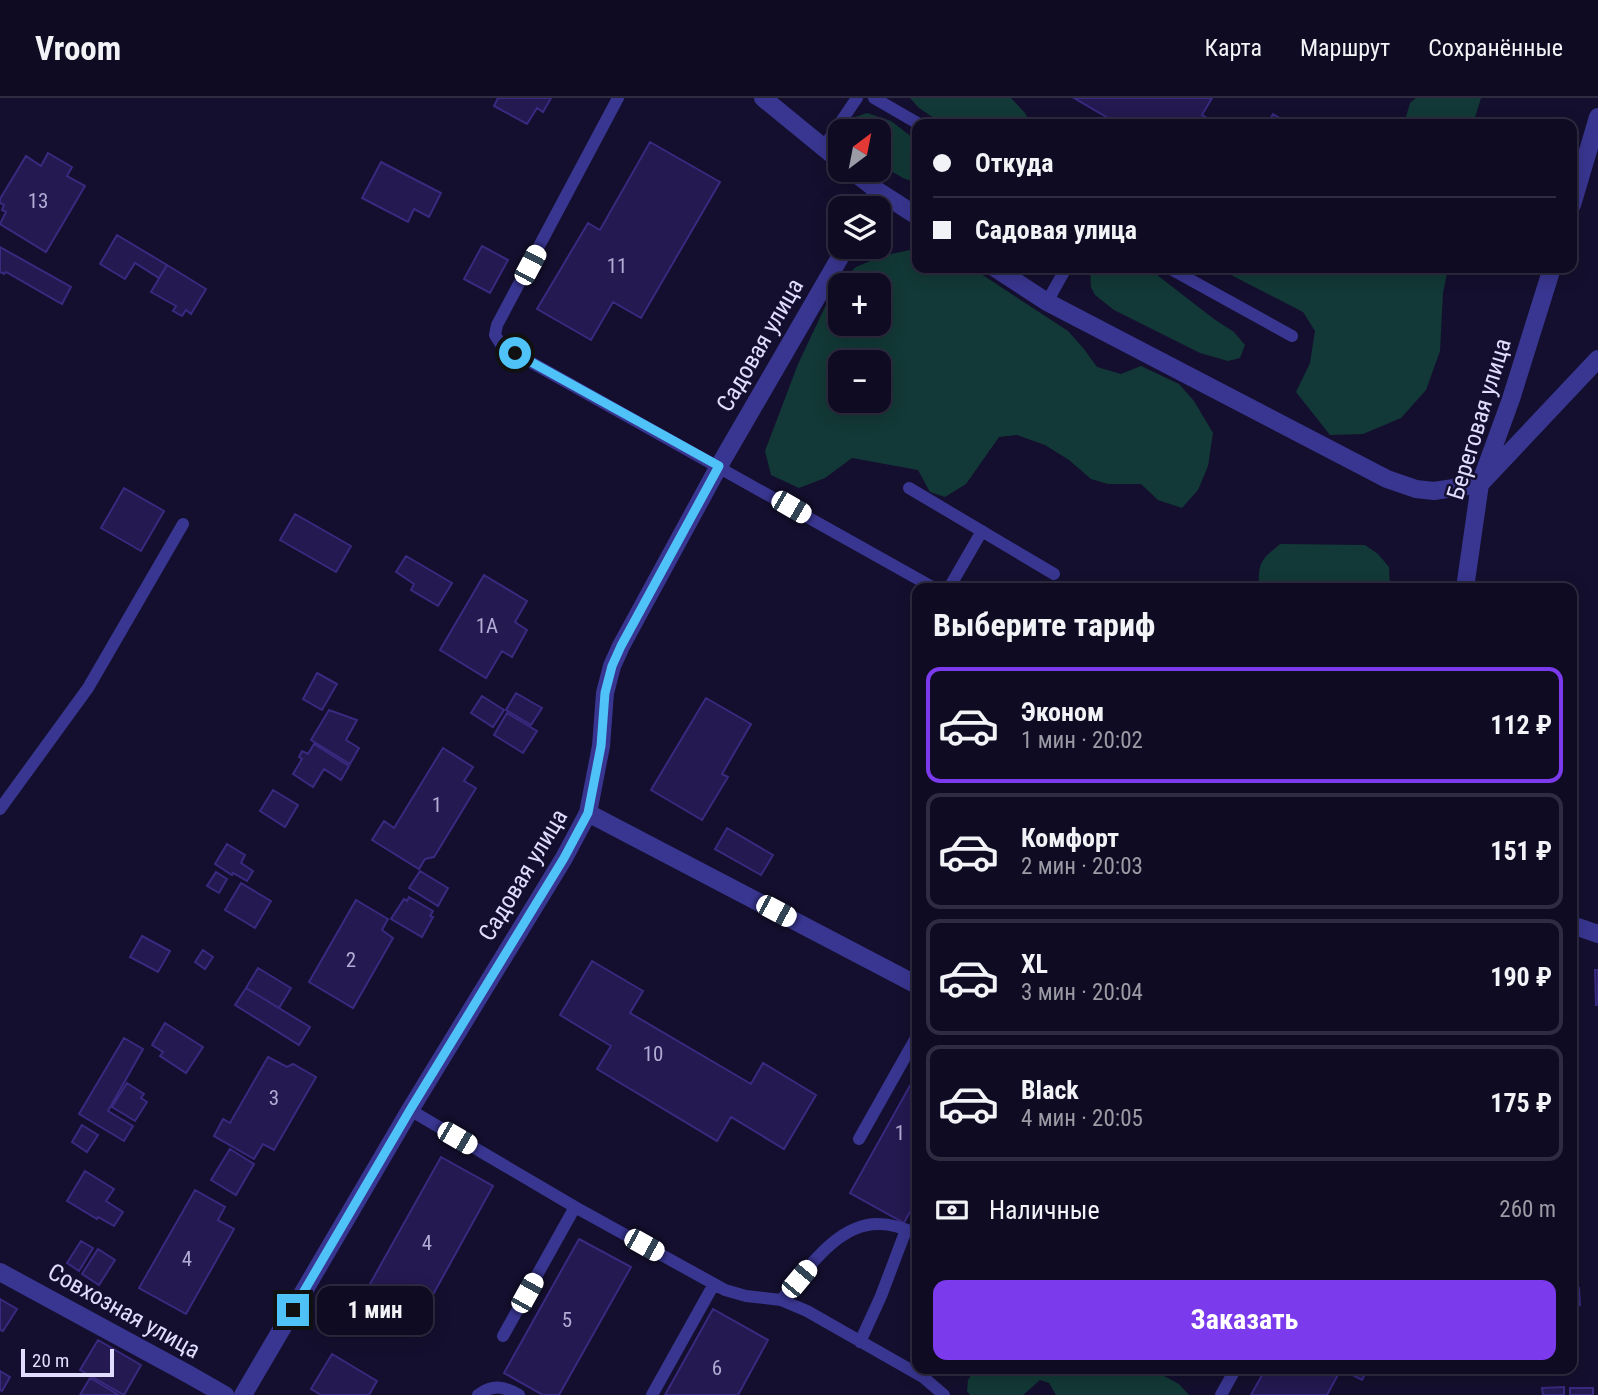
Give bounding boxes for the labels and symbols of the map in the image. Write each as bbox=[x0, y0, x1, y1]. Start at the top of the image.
north arrow bbox=[828, 119, 891, 182]
house number: 13 bbox=[28, 189, 48, 213]
car bbox=[511, 242, 550, 288]
house number: 11 bbox=[607, 254, 627, 278]
street label: Садовая улица bbox=[711, 274, 809, 416]
street label: Береговая улица bbox=[1441, 335, 1517, 503]
route start bbox=[499, 337, 531, 369]
car bbox=[768, 487, 815, 527]
house number: 1А bbox=[476, 614, 498, 638]
house number: 1 bbox=[432, 793, 442, 817]
street label: Садовая улица bbox=[473, 804, 573, 946]
car bbox=[753, 892, 800, 930]
house number: 2 bbox=[346, 948, 356, 972]
house number: 10 bbox=[643, 1042, 663, 1066]
house number: 3 bbox=[269, 1086, 279, 1110]
car bbox=[434, 1118, 481, 1158]
house number: 1 bbox=[895, 1121, 905, 1145]
car bbox=[621, 1226, 668, 1264]
house number: 4 bbox=[422, 1231, 432, 1255]
house number: 4 bbox=[182, 1247, 192, 1271]
car bbox=[778, 1256, 821, 1302]
street label: Совхозная улица bbox=[43, 1258, 205, 1364]
car bbox=[508, 1270, 547, 1316]
callout: 1 мин bbox=[318, 1286, 433, 1334]
route end bbox=[277, 1294, 309, 1326]
house number: 5 bbox=[562, 1308, 572, 1332]
scale bar bbox=[21, 1346, 114, 1378]
house number: 6 bbox=[712, 1356, 722, 1380]

